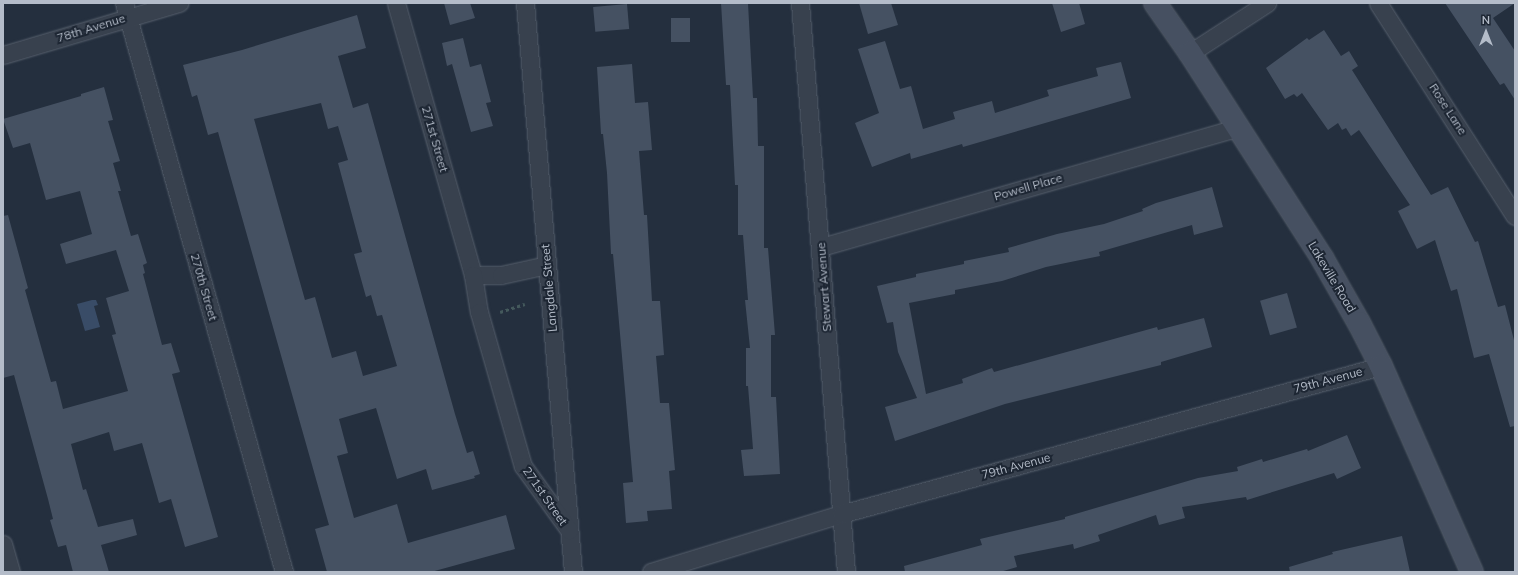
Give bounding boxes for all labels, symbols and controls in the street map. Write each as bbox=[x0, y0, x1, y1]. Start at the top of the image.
street label: 78th Avenue bbox=[55, 11, 127, 45]
north arrow bbox=[1466, 12, 1506, 52]
text: N bbox=[1482, 13, 1490, 27]
street label: Rose Lane bbox=[1426, 81, 1470, 137]
street label: 271st Street bbox=[419, 104, 451, 174]
street label: Powell Place bbox=[992, 170, 1064, 204]
street label: Lakeville Road bbox=[1305, 239, 1359, 315]
street label: Stewart Avenue bbox=[814, 242, 834, 332]
street label: Langdale Street bbox=[538, 243, 560, 333]
street label: 270th Street bbox=[188, 252, 220, 322]
street label: 79th Avenue bbox=[1292, 364, 1364, 396]
street label: 79th Avenue bbox=[980, 450, 1052, 482]
street label: 271st Street bbox=[520, 464, 570, 528]

